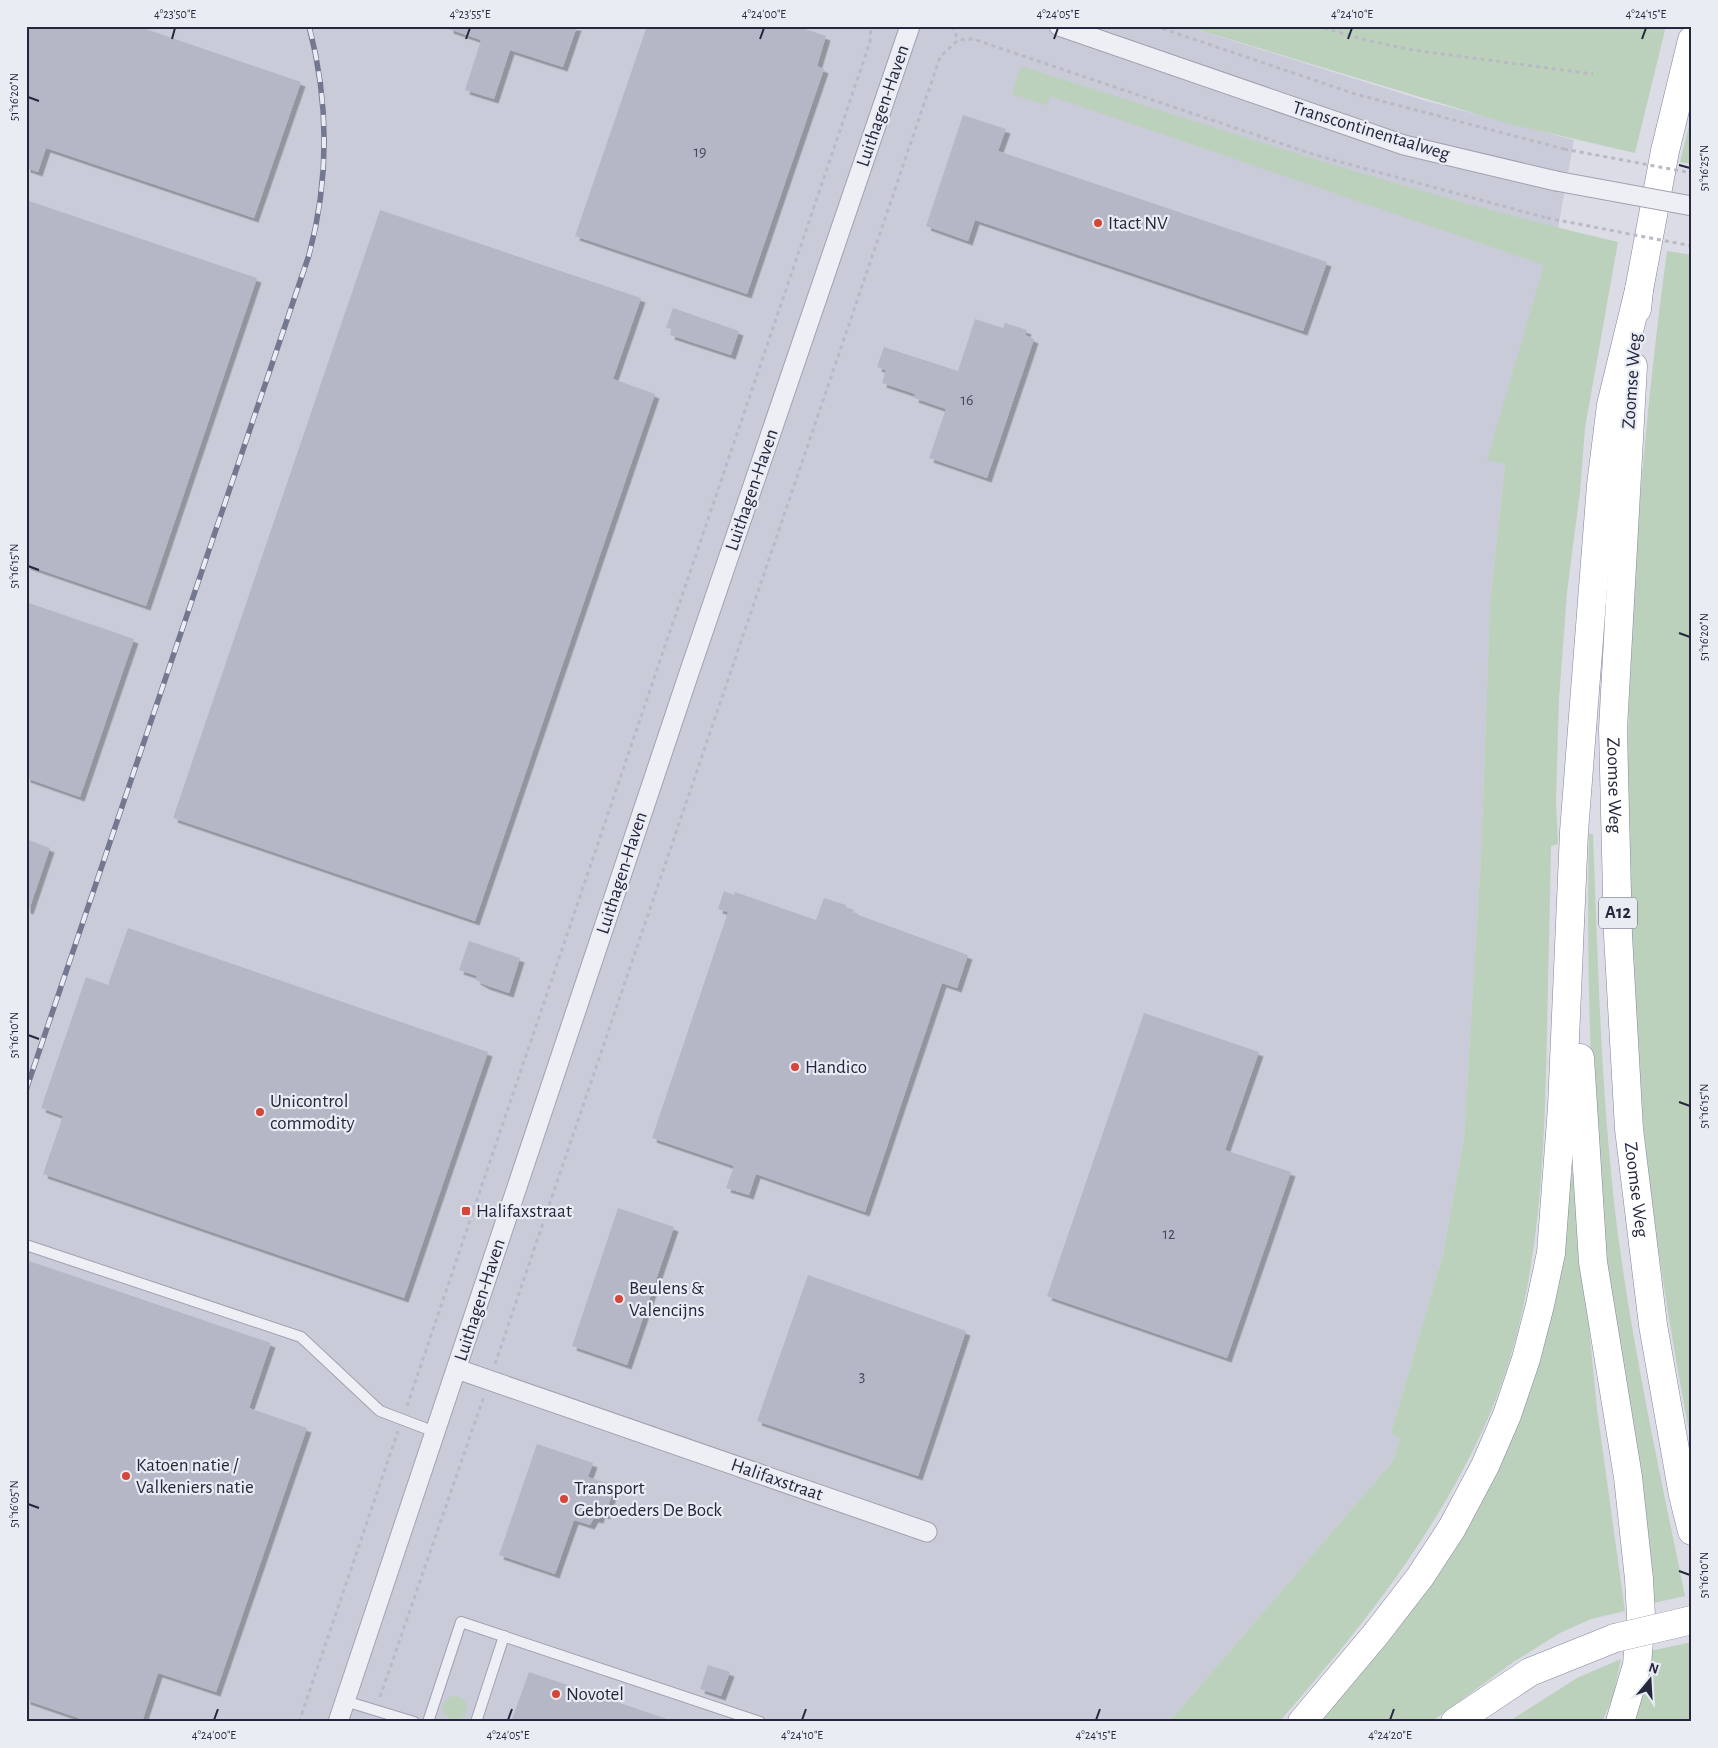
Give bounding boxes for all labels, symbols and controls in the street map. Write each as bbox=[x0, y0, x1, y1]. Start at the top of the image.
text: 4°23'50"E bbox=[154, 8, 196, 20]
text: 4°23'55"E bbox=[450, 8, 491, 20]
text: 4°24'00"E bbox=[742, 8, 786, 20]
text: 4°24'05"E bbox=[1036, 8, 1080, 20]
text: 4°24'10"E bbox=[1331, 8, 1373, 20]
text: 4°24'15"E bbox=[1626, 8, 1667, 20]
street label: Luithagen-Haven bbox=[853, 43, 913, 169]
text: 51°16'20"N bbox=[8, 73, 20, 121]
street label: Transcontinentaalweg bbox=[1290, 98, 1453, 164]
house number: 19 bbox=[693, 144, 707, 160]
text: 51°16'25"N bbox=[1698, 145, 1710, 191]
place label: Itact NV bbox=[1108, 214, 1168, 233]
marker: Itact NV bbox=[1092, 217, 1104, 229]
street label: Zoomse Weg bbox=[1619, 332, 1645, 430]
house number: 16 bbox=[960, 392, 974, 408]
street label: Luithagen-Haven bbox=[722, 427, 782, 553]
text: 51°16'15"N bbox=[8, 543, 20, 589]
text: 51°16'20"N bbox=[1698, 613, 1710, 661]
street label: Zoomse Weg bbox=[1604, 737, 1625, 834]
street label: Luithagen-Haven bbox=[593, 809, 651, 937]
road number: A12 bbox=[1599, 898, 1637, 928]
text: 51°16'10"N bbox=[8, 1012, 20, 1058]
place label: Handico bbox=[805, 1058, 867, 1077]
marker: Handico bbox=[789, 1061, 801, 1073]
text: 51°16'15"N bbox=[1698, 1083, 1710, 1129]
place label: Unicontrol commodity bbox=[270, 1092, 355, 1133]
marker: Unicontrol commodity bbox=[254, 1106, 266, 1118]
street label: Zoomse Weg bbox=[1621, 1141, 1652, 1239]
place label: Halifaxstraat bbox=[476, 1202, 572, 1221]
marker: Halifaxstraat bbox=[460, 1205, 472, 1217]
house number: 12 bbox=[1163, 1226, 1175, 1242]
street label: Luithagen-Haven bbox=[451, 1236, 509, 1364]
place label: Beulens & Valencijns bbox=[629, 1279, 705, 1320]
marker: Beulens & Valencijns bbox=[613, 1293, 625, 1305]
house number: 3 bbox=[859, 1368, 865, 1384]
street label: Halifaxstraat bbox=[729, 1455, 825, 1505]
place label: Katoen natie / Valkeniers natie bbox=[136, 1456, 254, 1497]
marker: Katoen natie / Valkeniers natie bbox=[120, 1470, 132, 1482]
place label: Transport Gebroeders De Bock bbox=[574, 1479, 722, 1520]
text: 51°16'05"N bbox=[8, 1480, 20, 1528]
marker: Transport Gebroeders De Bock bbox=[558, 1493, 570, 1505]
text: 51°16'10"N bbox=[1698, 1552, 1710, 1598]
north arrow bbox=[1626, 1656, 1676, 1706]
text: N bbox=[1647, 1660, 1661, 1677]
place label: Novotel bbox=[566, 1685, 624, 1704]
marker: Novotel bbox=[550, 1688, 562, 1700]
text: 4°24'00"E bbox=[192, 1729, 236, 1741]
text: 4°24'05"E bbox=[486, 1729, 530, 1741]
text: 4°24'10"E bbox=[781, 1729, 823, 1741]
text: 4°24'15"E bbox=[1076, 1729, 1117, 1741]
text: 4°24'20"E bbox=[1368, 1729, 1412, 1741]

